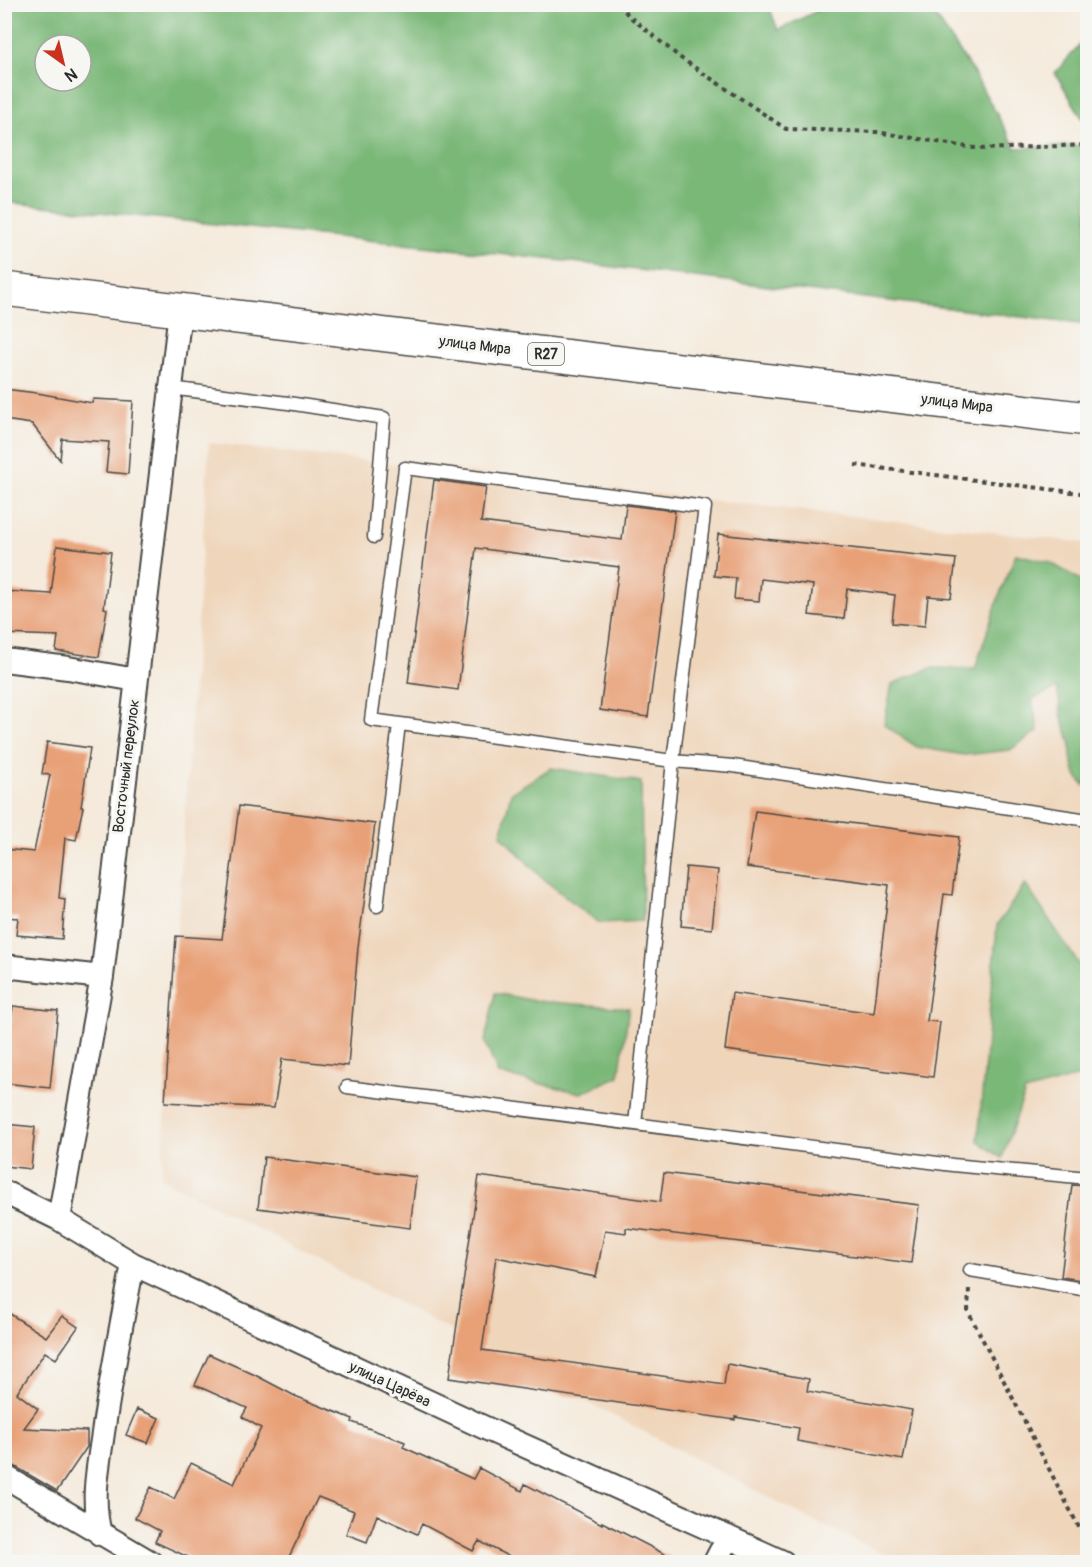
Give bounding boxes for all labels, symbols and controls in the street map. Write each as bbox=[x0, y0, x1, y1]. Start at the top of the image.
north arrow bbox=[33, 33, 93, 93]
text: N bbox=[61, 63, 81, 86]
street label: улица Мира bbox=[437, 332, 512, 359]
road number: R27 bbox=[528, 343, 564, 365]
street label: улица Мира bbox=[919, 390, 994, 417]
street label: Восточный переулок bbox=[109, 698, 144, 834]
street label: улица Царёва bbox=[345, 1357, 434, 1412]

